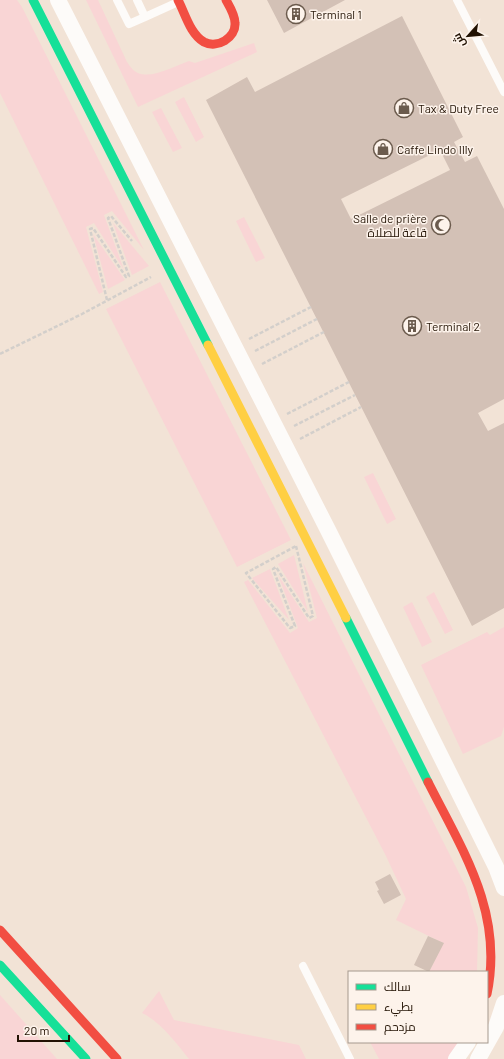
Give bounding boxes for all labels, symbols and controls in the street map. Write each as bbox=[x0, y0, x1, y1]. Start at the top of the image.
building icon: Terminal 1 bbox=[285, 3, 307, 25]
place label: Terminal 1 bbox=[310, 7, 362, 21]
north arrow bbox=[448, 16, 488, 56]
text: ش bbox=[450, 31, 469, 50]
shop icon: Tax & Duty Free bbox=[393, 97, 415, 119]
place label: Tax & Duty Free bbox=[418, 101, 499, 115]
shop icon: Caffe Lindo Illy bbox=[372, 138, 394, 160]
place label: Caffe Lindo Illy bbox=[397, 142, 473, 156]
place label: Salle de prière قاعة للصلاة bbox=[353, 211, 427, 239]
mosque icon: Salle de prière قاعة للصلاة bbox=[430, 214, 452, 236]
building icon: Terminal 2 bbox=[401, 315, 423, 337]
place label: Terminal 2 bbox=[426, 319, 480, 333]
legend bbox=[348, 971, 488, 1043]
text: سالك bbox=[384, 979, 411, 993]
text: بطيء bbox=[384, 999, 413, 1017]
scale bar bbox=[18, 1017, 69, 1043]
text: مزدحم bbox=[384, 1019, 416, 1035]
text: 20 m bbox=[24, 1023, 50, 1037]

